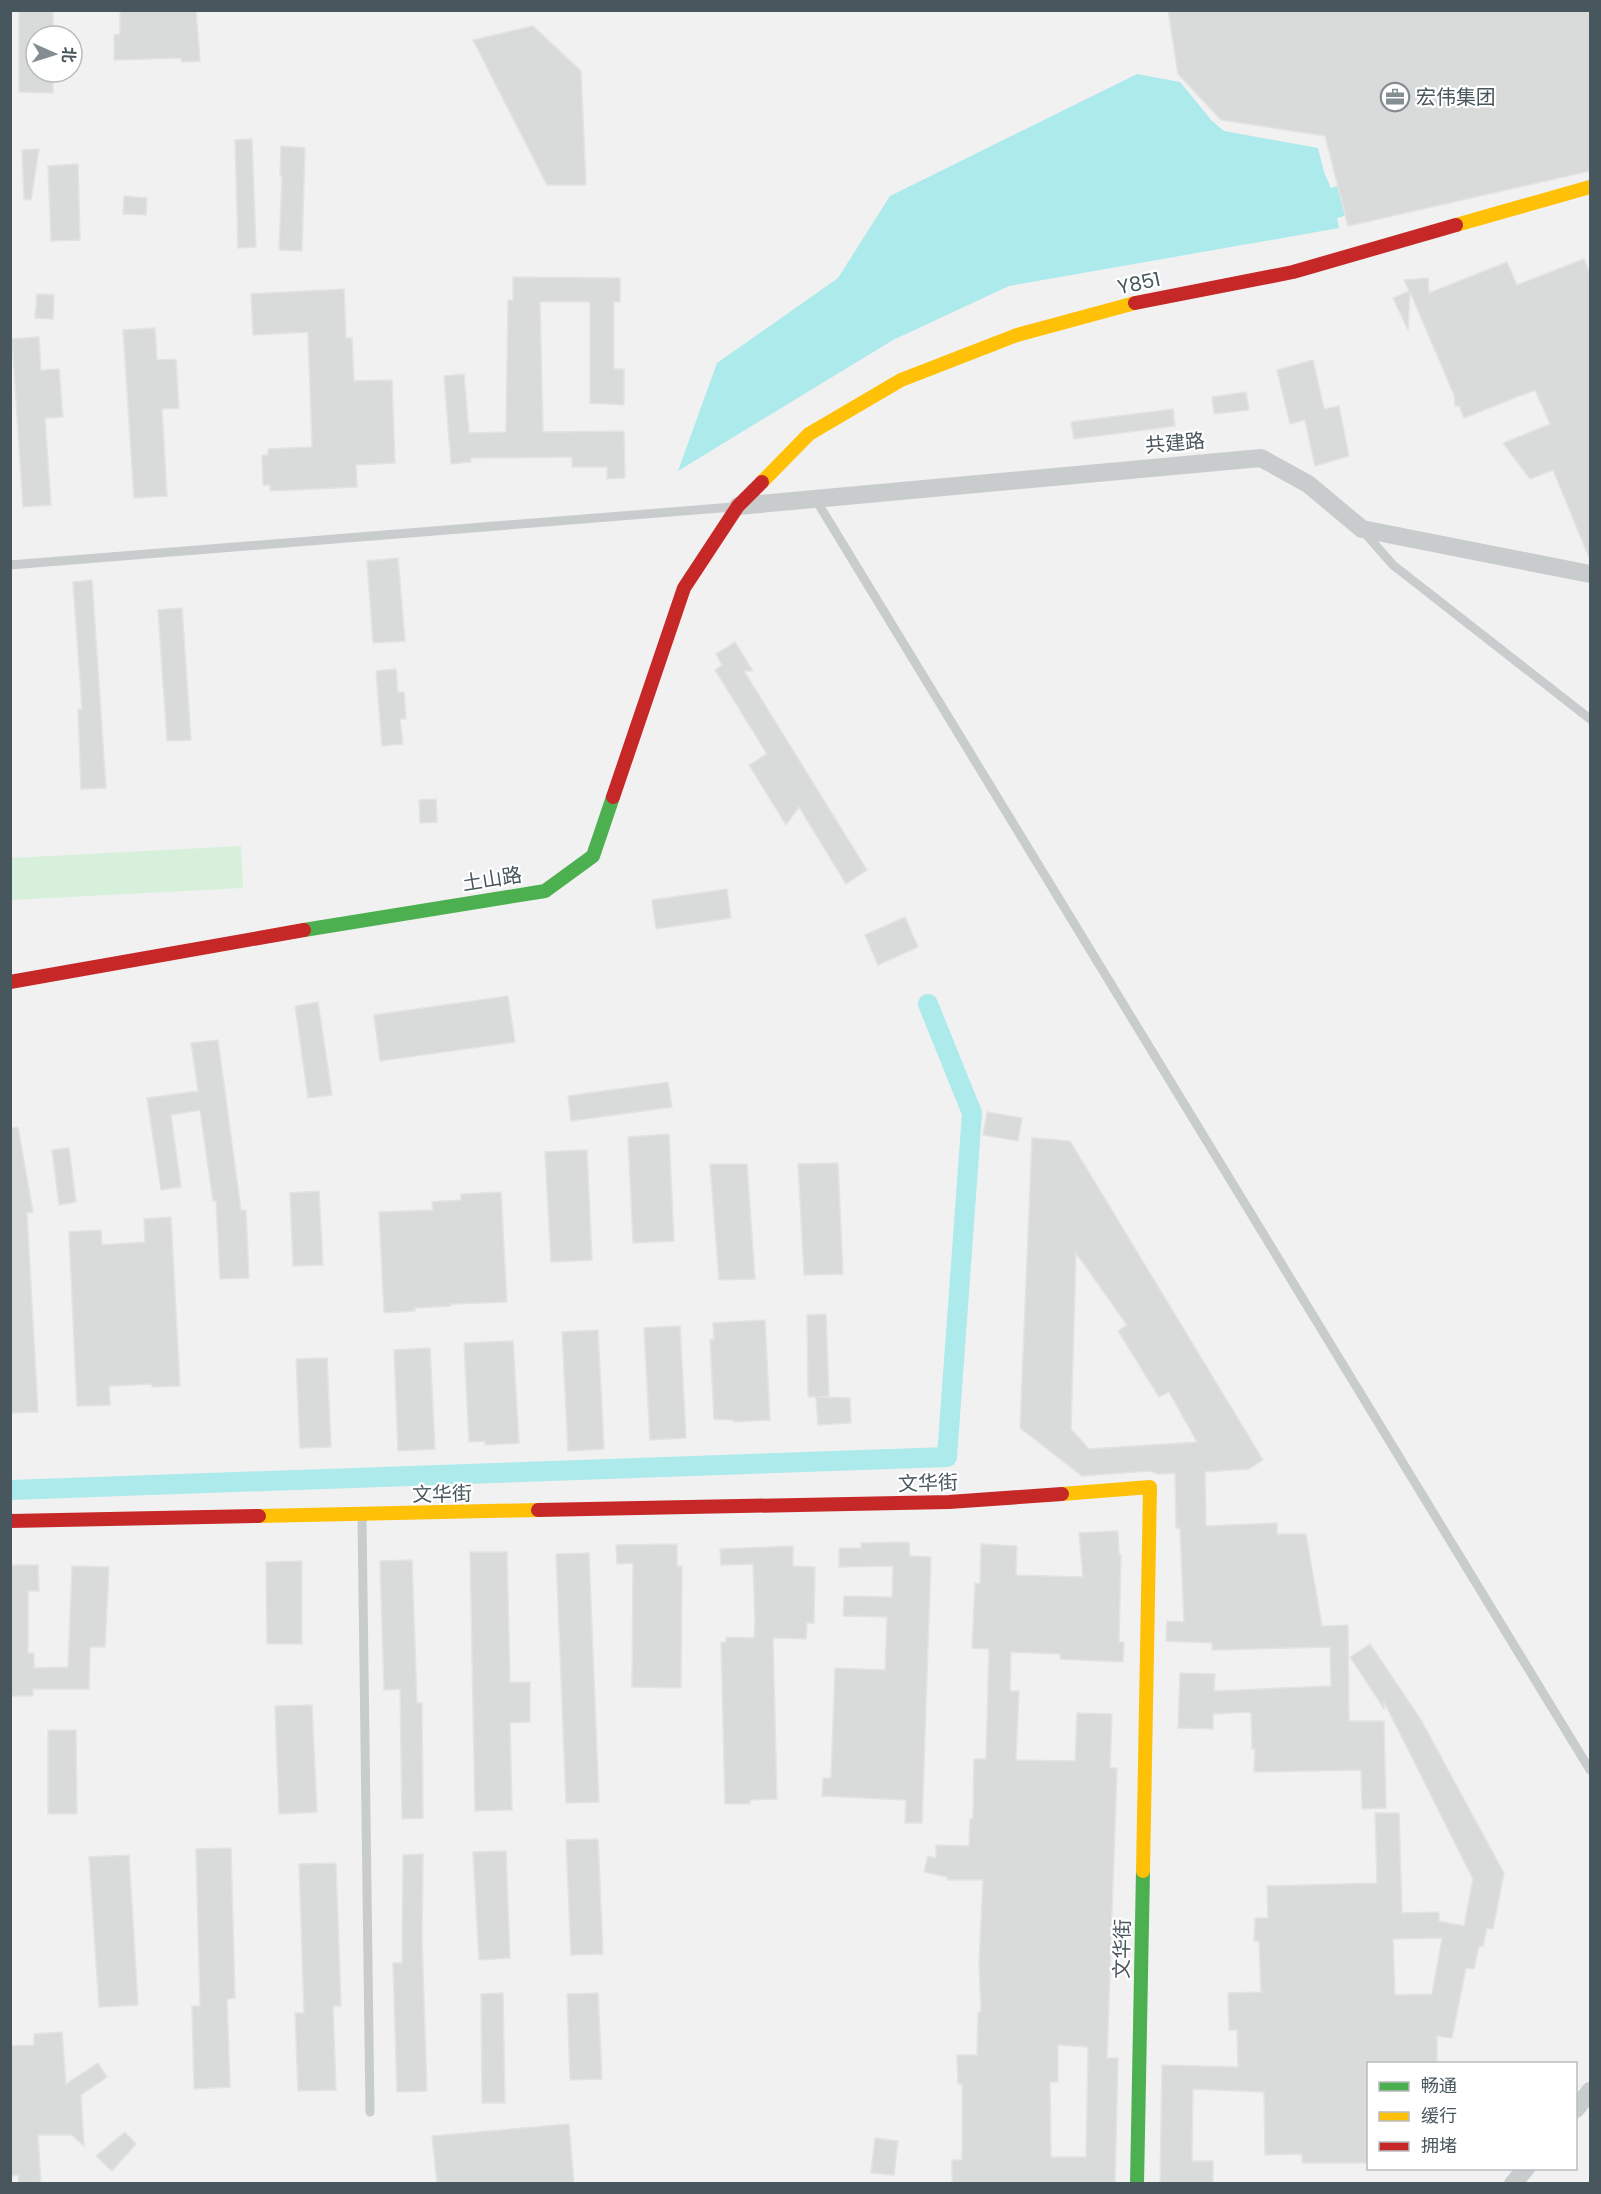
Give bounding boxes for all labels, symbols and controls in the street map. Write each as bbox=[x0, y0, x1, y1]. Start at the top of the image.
north arrow bbox=[24, 24, 84, 84]
text: 北 bbox=[57, 46, 80, 63]
office icon: 宏伟集团 bbox=[1379, 81, 1411, 113]
place label: 宏伟集团 bbox=[1416, 83, 1496, 111]
street label: Y851 bbox=[1115, 265, 1163, 301]
street label: 共建路 bbox=[1144, 426, 1206, 460]
street label: 土山路 bbox=[460, 860, 524, 898]
street label: 文华街 bbox=[898, 1468, 958, 1498]
street label: 文华街 bbox=[412, 1479, 472, 1509]
street label: 文华街 bbox=[1107, 1919, 1137, 1979]
legend bbox=[1367, 2062, 1577, 2170]
text: 畅通 bbox=[1421, 2073, 1457, 2098]
text: 缓行 bbox=[1421, 2103, 1457, 2128]
text: 拥堵 bbox=[1421, 2133, 1457, 2158]

